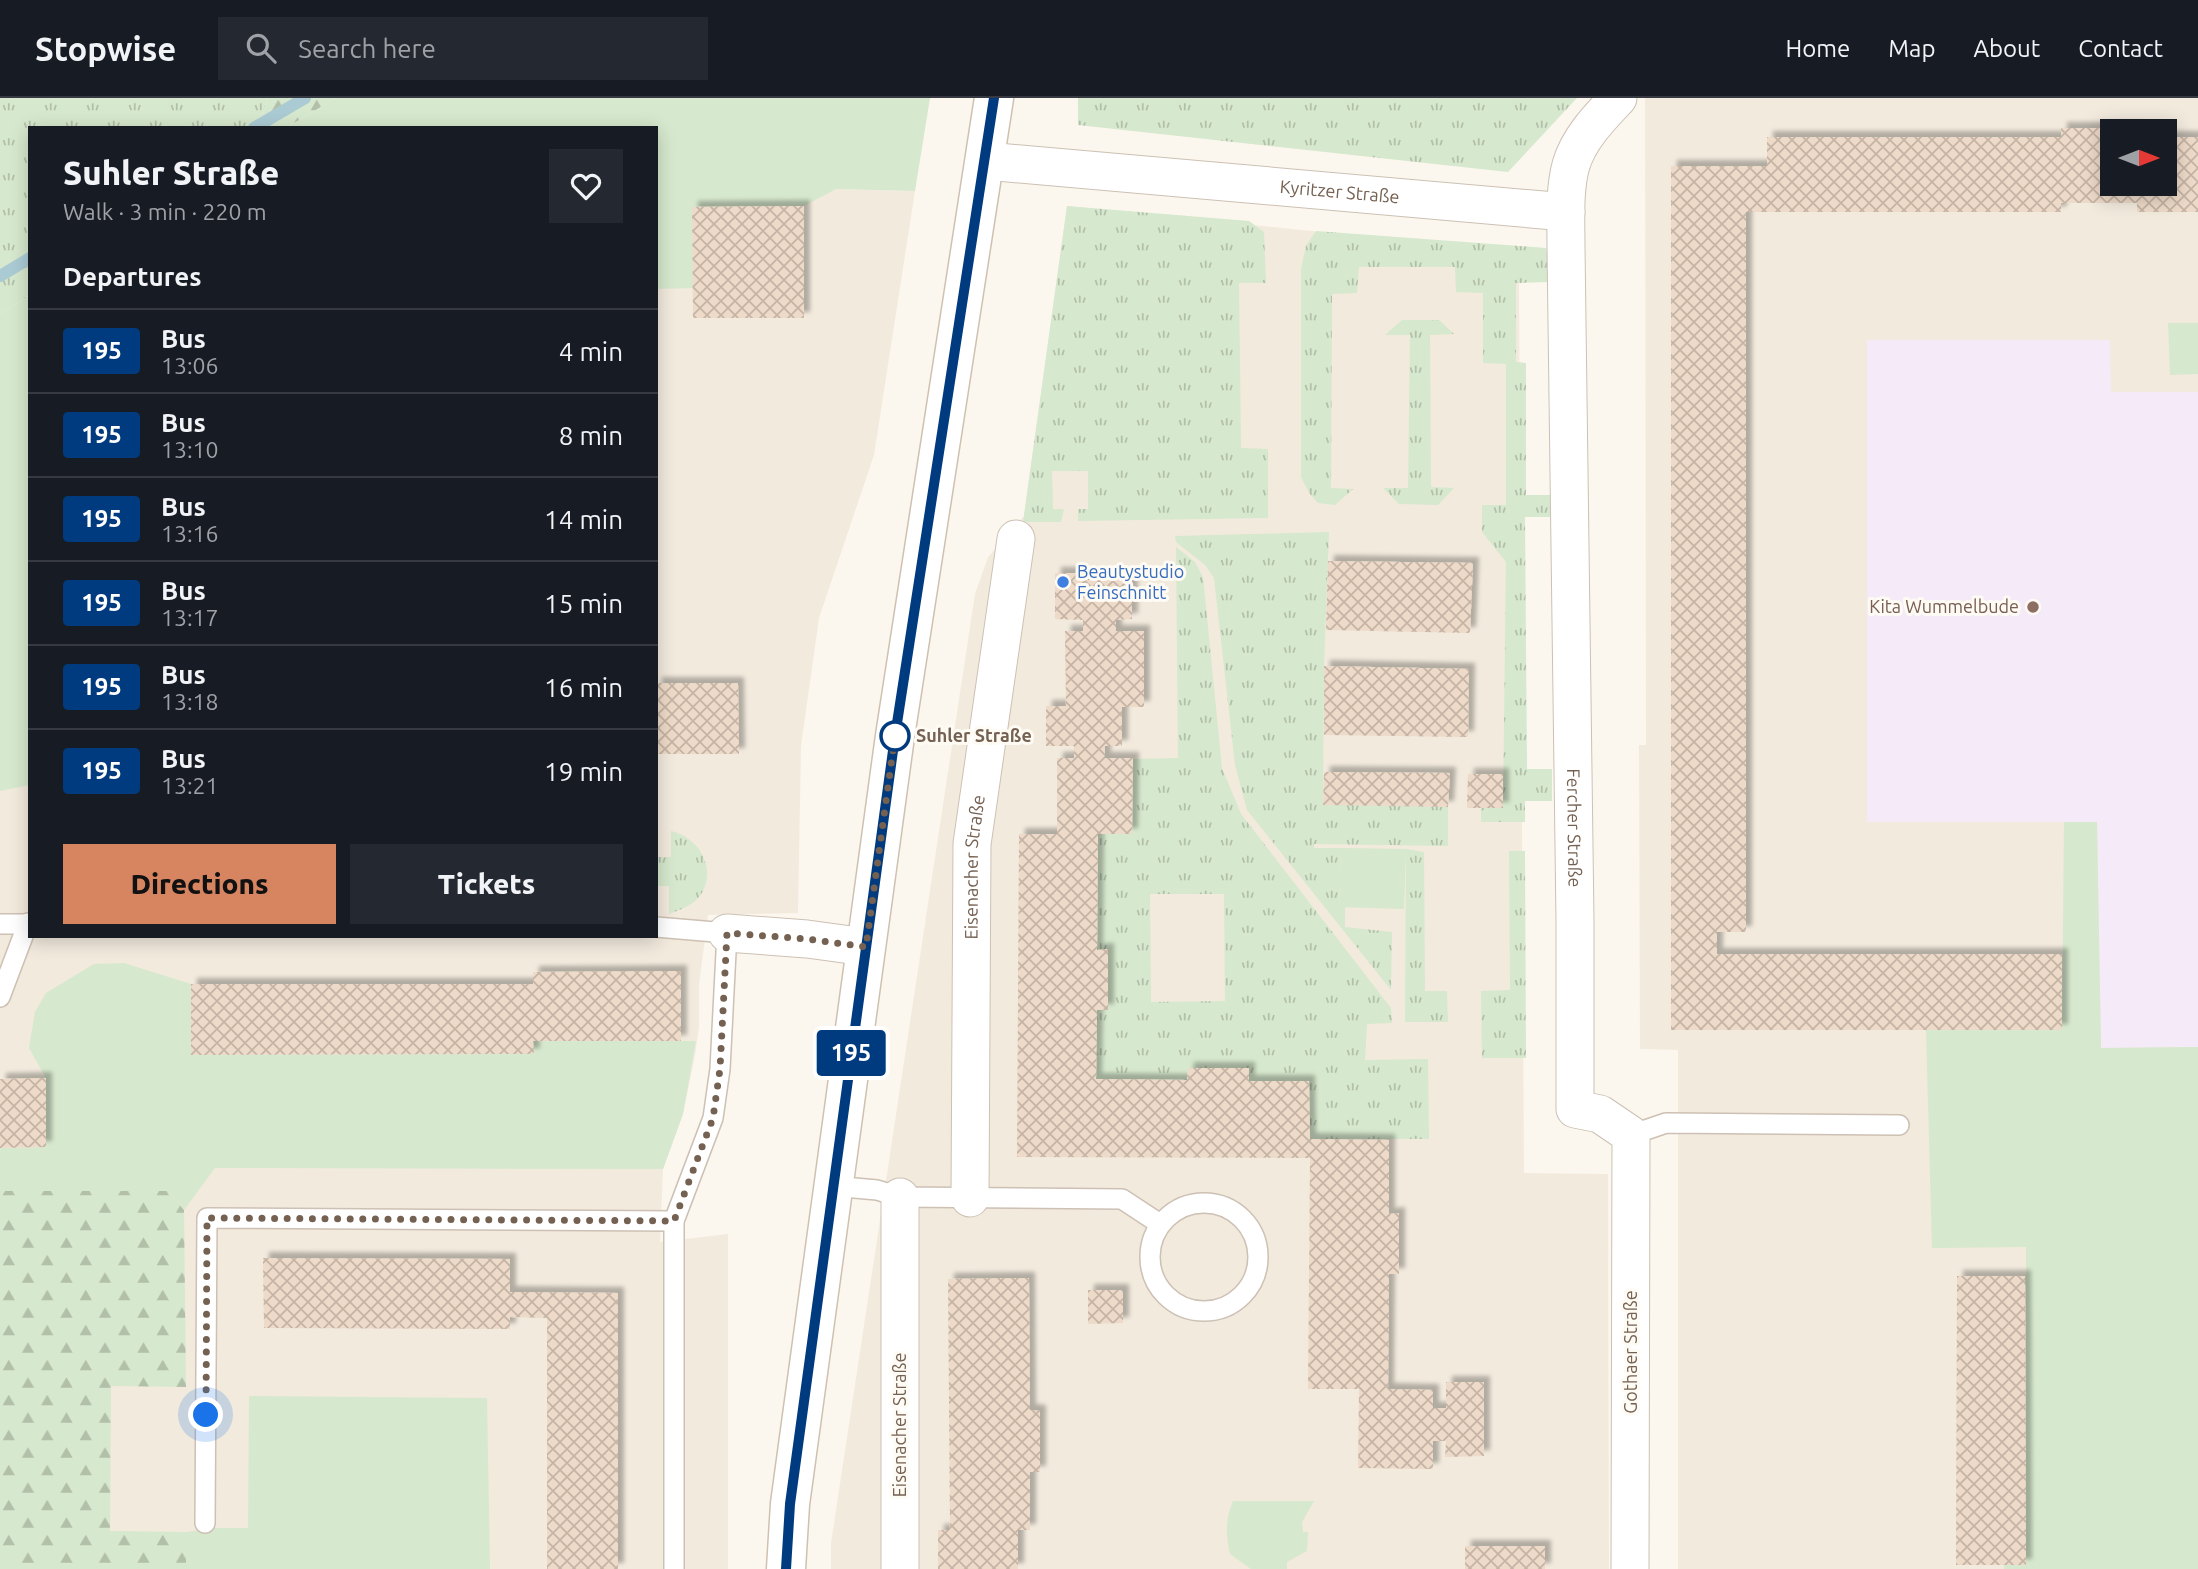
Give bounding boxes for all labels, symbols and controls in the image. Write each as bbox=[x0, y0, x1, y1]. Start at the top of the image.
search box bbox=[218, 17, 708, 80]
icon: search bbox=[242, 29, 280, 67]
text: Stopwise bbox=[35, 30, 176, 67]
text: Search here bbox=[298, 34, 436, 63]
text: Home bbox=[1785, 35, 1850, 62]
text: Map bbox=[1888, 35, 1935, 62]
text: About bbox=[1973, 35, 2040, 62]
text: Contact bbox=[2078, 35, 2163, 62]
north arrow bbox=[2100, 119, 2177, 196]
map controls bbox=[2100, 119, 2177, 196]
button: heart bbox=[549, 149, 623, 223]
text: Suhler Straße bbox=[63, 154, 279, 191]
street label: Kyritzer Straße bbox=[1279, 176, 1400, 206]
text: Walk · 3 min · 220 m bbox=[63, 199, 267, 224]
text: Departures bbox=[63, 262, 201, 291]
text: Bus bbox=[161, 324, 206, 353]
text: 195 bbox=[81, 337, 122, 364]
text: 4 min bbox=[559, 337, 623, 366]
text: 13:06 bbox=[161, 353, 219, 378]
text: Bus bbox=[161, 408, 206, 437]
text: 195 bbox=[81, 421, 122, 448]
text: 8 min bbox=[559, 421, 623, 450]
text: 13:10 bbox=[161, 437, 219, 462]
text: Bus bbox=[161, 492, 206, 521]
text: 195 bbox=[81, 505, 122, 532]
text: 14 min bbox=[544, 505, 623, 534]
text: 13:16 bbox=[161, 521, 219, 546]
place label: Beautystudio Feinschnitt bbox=[1077, 561, 1184, 602]
marker: Beautystudio Feinschnitt bbox=[1055, 574, 1071, 590]
text: Bus bbox=[161, 576, 206, 605]
text: 195 bbox=[81, 589, 122, 616]
text: 15 min bbox=[544, 589, 623, 618]
place label: Kita Wummelbude bbox=[1869, 596, 2019, 616]
marker: Kita Wummelbude bbox=[2025, 599, 2041, 615]
text: 13:17 bbox=[161, 605, 219, 630]
text: Bus bbox=[161, 660, 206, 689]
text: 195 bbox=[81, 673, 122, 700]
text: 16 min bbox=[544, 673, 623, 702]
text: 13:18 bbox=[161, 689, 219, 714]
marker: Suhler Straße bbox=[880, 721, 910, 751]
place label: Suhler Straße bbox=[916, 725, 1032, 745]
text: Bus bbox=[161, 744, 206, 773]
text: 195 bbox=[81, 757, 122, 784]
text: 19 min bbox=[544, 757, 623, 786]
street label: Fercher Straße bbox=[1564, 768, 1586, 888]
text: 13:21 bbox=[161, 773, 219, 798]
street label: Eisenacher Straße bbox=[960, 794, 988, 939]
button: Directions bbox=[63, 844, 336, 924]
button: Tickets bbox=[350, 844, 623, 924]
line badge: 195 bbox=[811, 1030, 891, 1076]
text: 195 bbox=[831, 1039, 871, 1066]
street label: Gothaer Straße bbox=[1620, 1290, 1640, 1414]
street label: Eisenacher Straße bbox=[889, 1353, 909, 1497]
your location bbox=[188, 1397, 223, 1432]

